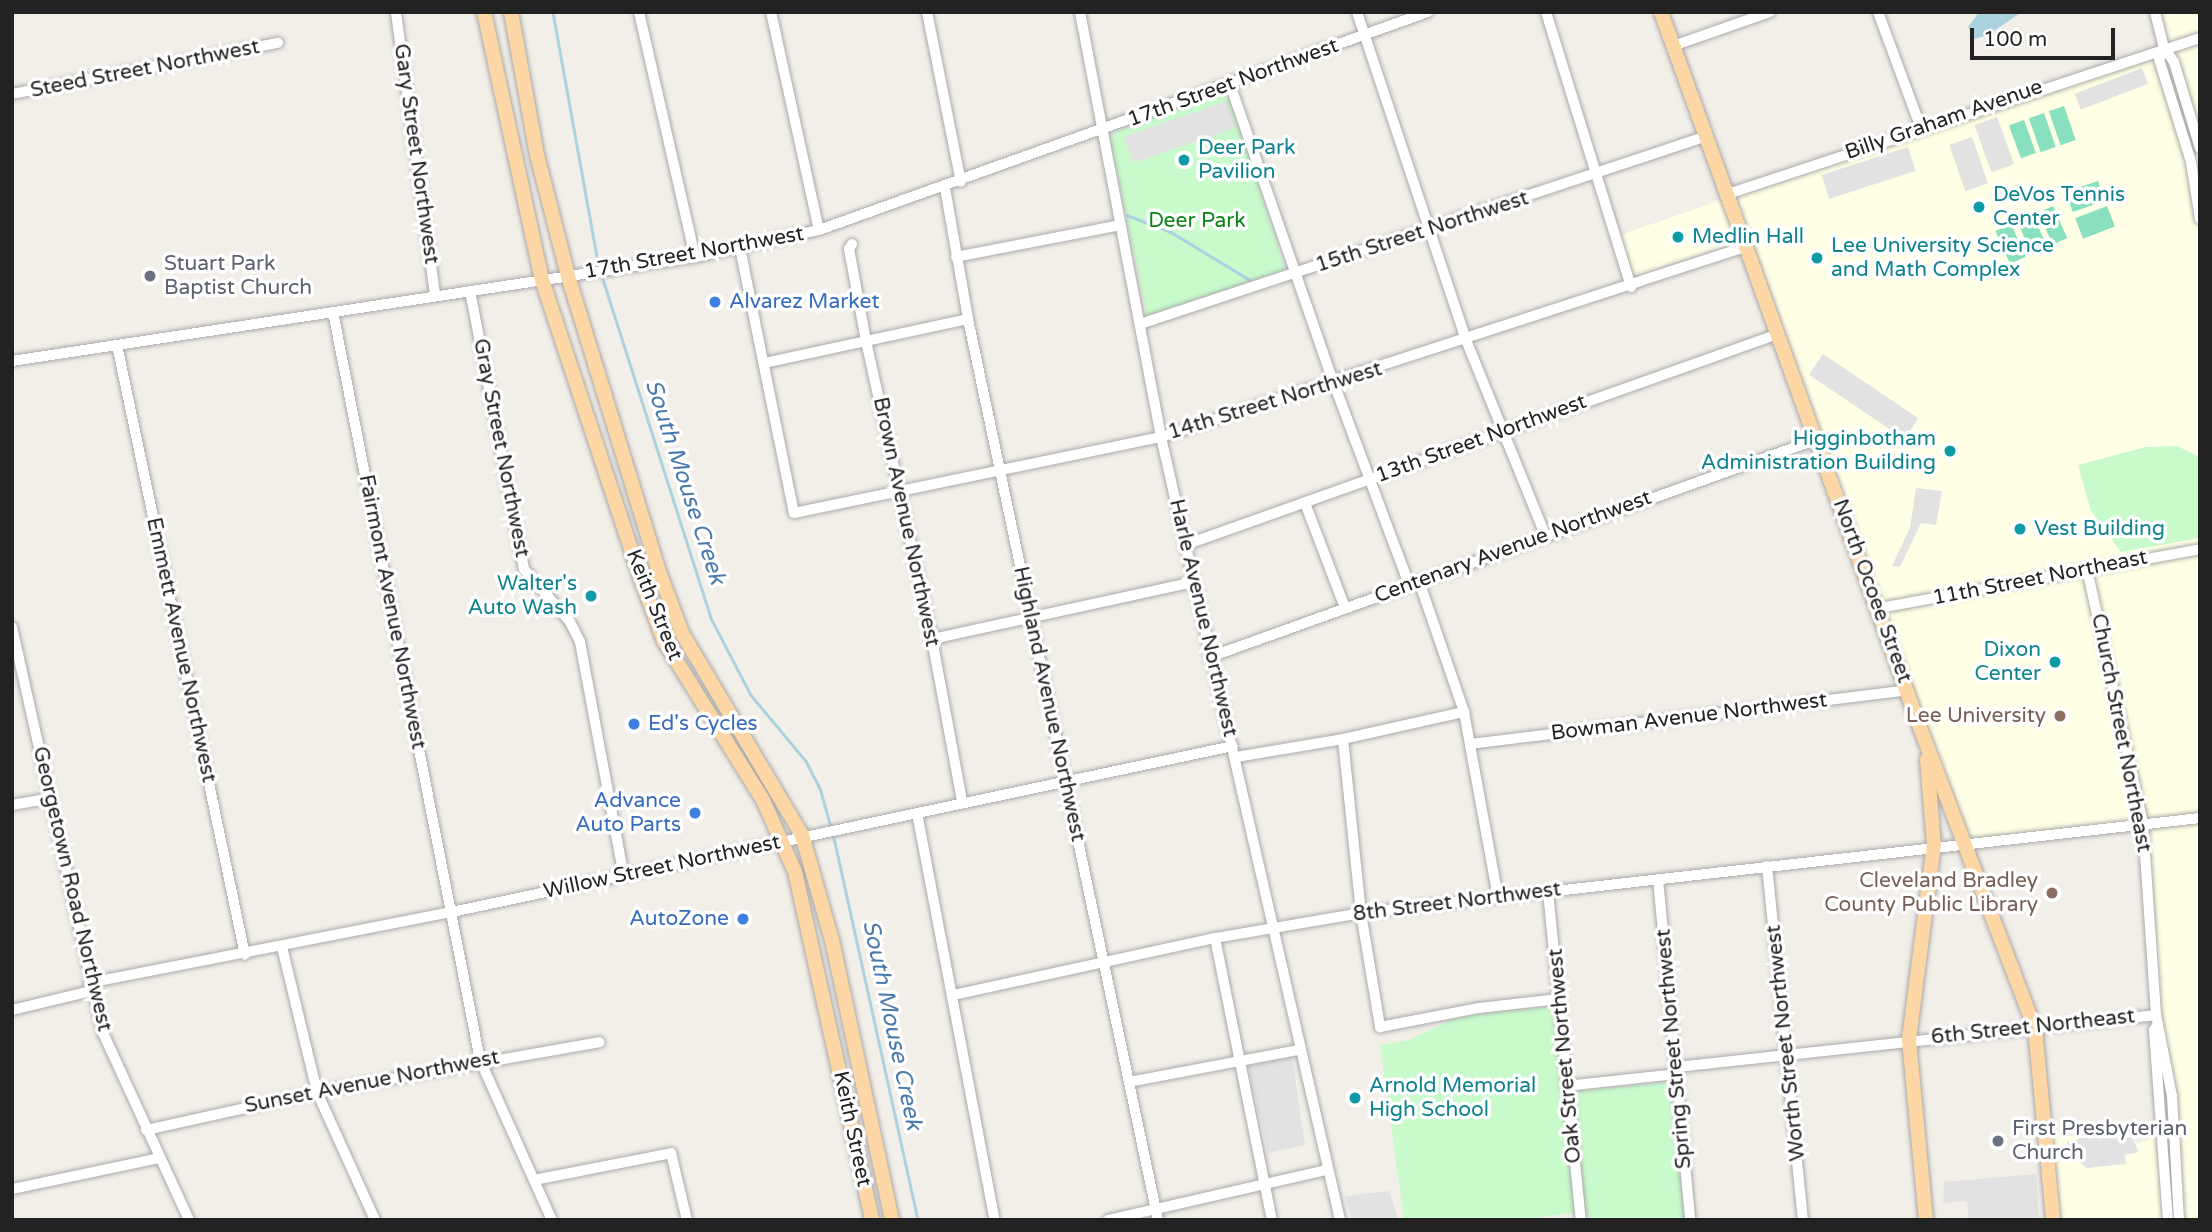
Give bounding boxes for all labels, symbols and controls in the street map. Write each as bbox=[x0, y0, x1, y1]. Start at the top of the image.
scale bar bbox=[1974, 14, 2119, 58]
text: 100 m bbox=[1983, 27, 2047, 52]
street label: 17th Street Northwest bbox=[1124, 33, 1342, 133]
street label: Steed Street Northwest bbox=[28, 34, 262, 104]
street label: Gary Street Northwest bbox=[388, 42, 444, 266]
street label: Billy Graham Avenue bbox=[1842, 74, 2046, 166]
place label: Deer Park Pavilion bbox=[1198, 135, 1296, 185]
marker: Deer Park Pavilion bbox=[1176, 152, 1192, 168]
place label: DeVos Tennis Center bbox=[1993, 182, 2125, 232]
street label: 15th Street Northwest bbox=[1312, 186, 1532, 278]
marker: DeVos Tennis Center bbox=[1971, 199, 1987, 215]
park label: Deer Park bbox=[1148, 208, 1246, 234]
street label: 17th Street Northwest bbox=[582, 221, 806, 285]
place label: Medlin Hall bbox=[1692, 224, 1804, 250]
marker: Medlin Hall bbox=[1670, 229, 1686, 245]
place label: Lee University Science and Math Complex bbox=[1831, 233, 2054, 283]
marker: Lee University Science and Math Complex bbox=[1809, 250, 1825, 266]
place label: Stuart Park Baptist Church bbox=[164, 251, 312, 301]
marker: Stuart Park Baptist Church bbox=[142, 268, 158, 284]
place label: Alvarez Market bbox=[729, 289, 879, 315]
marker: Alvarez Market bbox=[707, 294, 723, 310]
street label: Gray Street Northwest bbox=[467, 337, 535, 559]
street label: 14th Street Northwest bbox=[1165, 356, 1385, 446]
water label: South Mouse Creek bbox=[639, 376, 731, 588]
street label: 13th Street Northwest bbox=[1372, 389, 1590, 489]
street label: Brown Avenue Northwest bbox=[867, 395, 945, 649]
place label: Higginbotham Administration Building bbox=[1701, 426, 1936, 476]
marker: Higginbotham Administration Building bbox=[1942, 443, 1958, 459]
street label: Fairmont Avenue Northwest bbox=[353, 473, 431, 751]
street label: Centenary Avenue Northwest bbox=[1371, 485, 1655, 609]
street label: North Ocoee Street bbox=[1827, 496, 1917, 686]
street label: Harle Avenue Northwest bbox=[1163, 497, 1243, 739]
street label: Emmett Avenue Northwest bbox=[141, 515, 221, 785]
place label: Vest Building bbox=[2034, 516, 2165, 542]
marker: Vest Building bbox=[2012, 521, 2028, 537]
street label: 11th Street Northeast bbox=[1931, 545, 2149, 611]
street label: Keith Street bbox=[620, 546, 688, 664]
street label: Highland Avenue Northwest bbox=[1008, 564, 1090, 844]
place label: Walter's Auto Wash bbox=[468, 571, 577, 621]
marker: Walter's Auto Wash bbox=[583, 588, 599, 604]
street label: Church Street Northeast bbox=[2085, 612, 2157, 854]
place label: Dixon Center bbox=[1975, 637, 2041, 687]
marker: Dixon Center bbox=[2047, 654, 2063, 670]
street label: Bowman Avenue Northwest bbox=[1549, 688, 1829, 746]
place label: Lee University bbox=[1906, 703, 2046, 729]
marker: Lee University bbox=[2052, 708, 2068, 724]
place label: Ed's Cycles bbox=[648, 711, 758, 737]
marker: Ed's Cycles bbox=[626, 716, 642, 732]
street label: Georgetown Road Northwest bbox=[27, 744, 117, 1034]
place label: Advance Auto Parts bbox=[575, 788, 681, 838]
marker: Advance Auto Parts bbox=[687, 805, 703, 821]
street label: Willow Street Northwest bbox=[541, 830, 783, 904]
place label: Cleveland Bradley County Public Library bbox=[1824, 868, 2038, 918]
street label: 8th Street Northwest bbox=[1352, 877, 1562, 927]
marker: Cleveland Bradley County Public Library bbox=[2044, 885, 2060, 901]
place label: AutoZone bbox=[629, 906, 729, 932]
marker: AutoZone bbox=[735, 911, 751, 927]
water label: South Mouse Creek bbox=[856, 918, 928, 1132]
street label: Worth Street Northwest bbox=[1761, 924, 1811, 1162]
street label: Spring Street Northwest bbox=[1651, 928, 1697, 1170]
street label: Oak Street Northwest bbox=[1543, 948, 1587, 1164]
street label: 6th Street Northeast bbox=[1930, 1004, 2136, 1050]
street label: Sunset Avenue Northwest bbox=[243, 1045, 501, 1119]
street label: Keith Street bbox=[827, 1069, 877, 1189]
place label: Arnold Memorial High School bbox=[1369, 1073, 1536, 1123]
marker: Arnold Memorial High School bbox=[1347, 1090, 1363, 1106]
place label: First Presbyterian Church bbox=[2012, 1116, 2187, 1166]
marker: First Presbyterian Church bbox=[1990, 1133, 2006, 1149]

